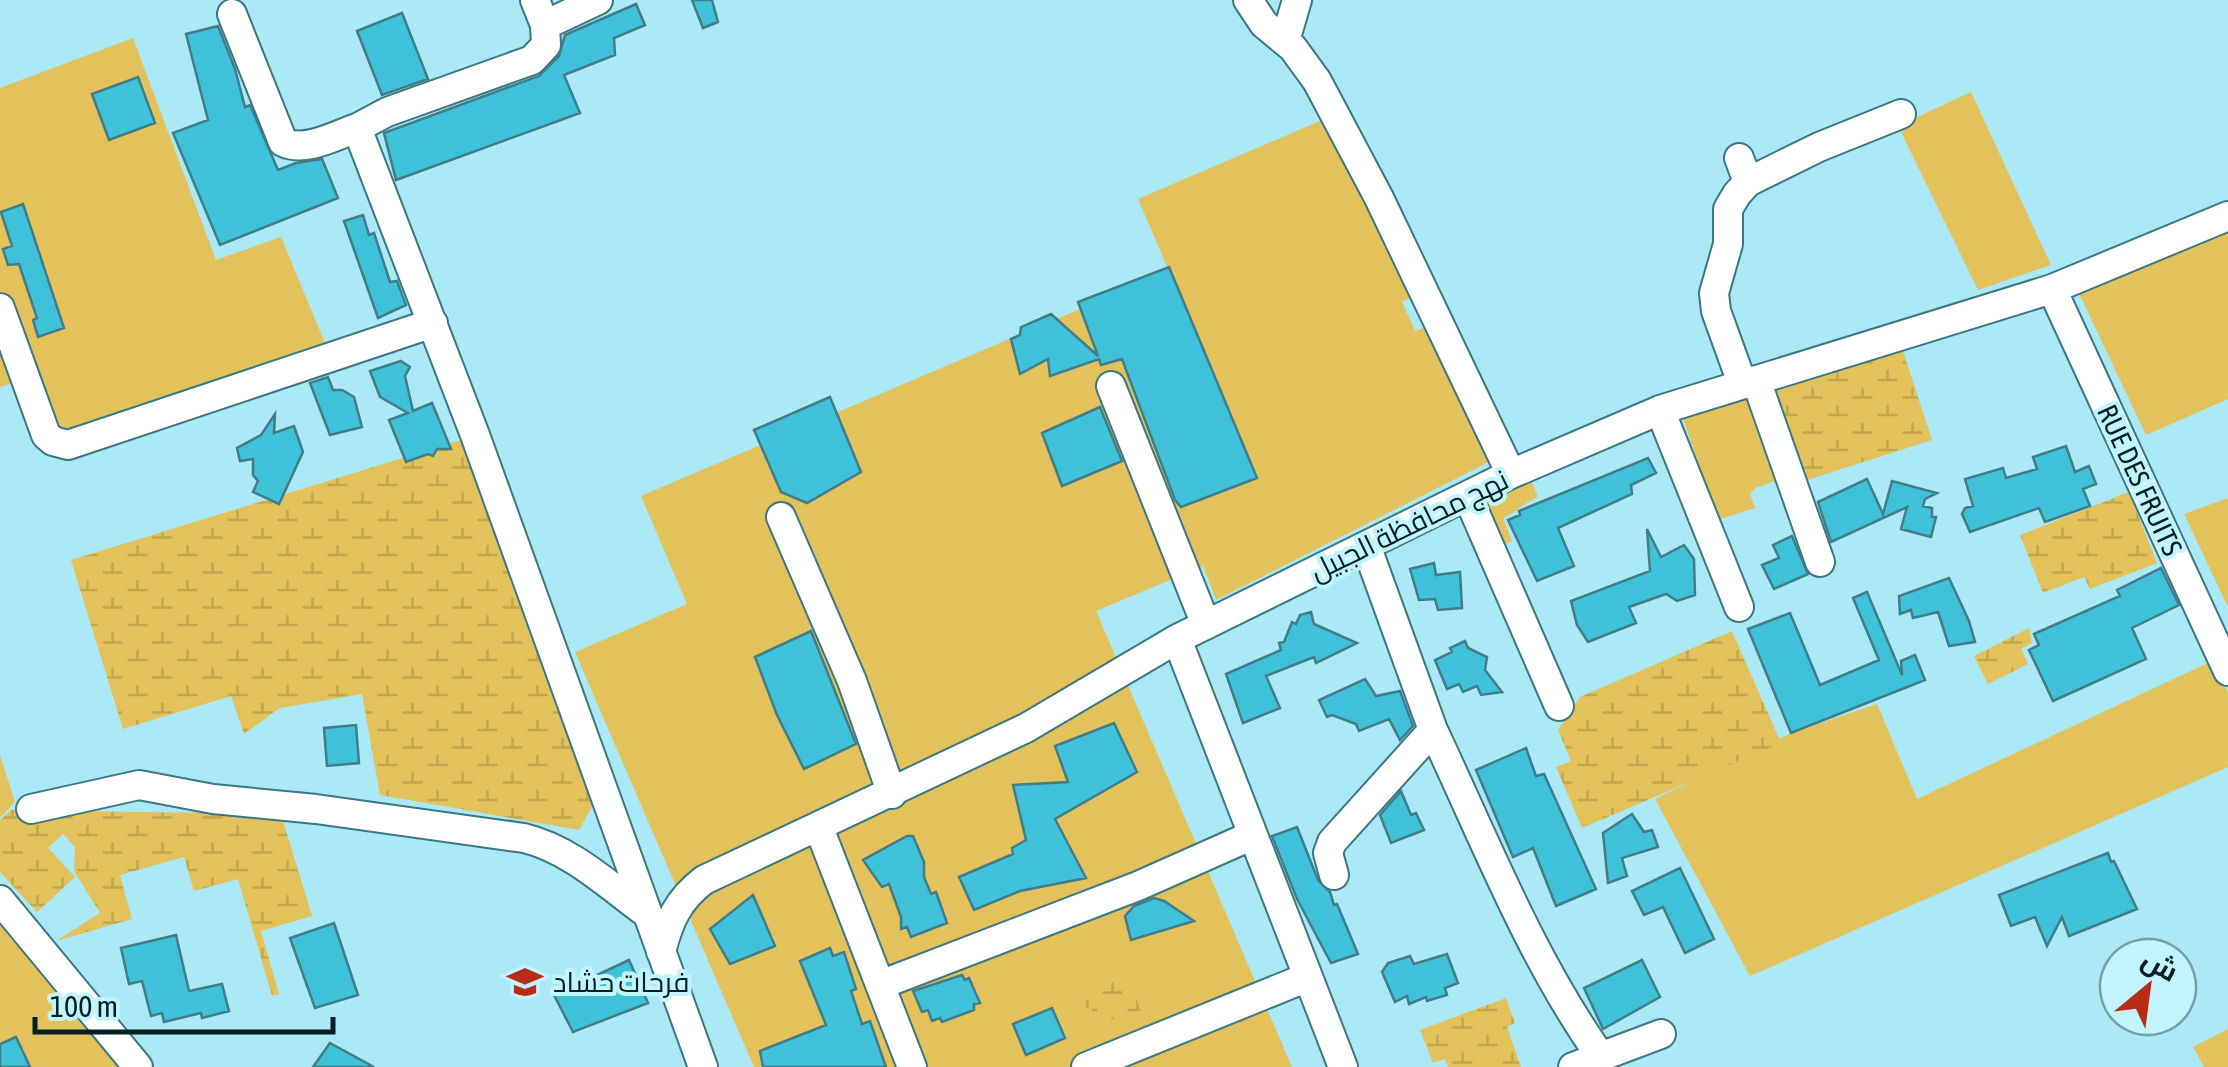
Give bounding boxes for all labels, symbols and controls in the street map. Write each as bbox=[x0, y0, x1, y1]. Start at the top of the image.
street label: RUE DES FRUITS bbox=[2091, 400, 2189, 561]
street label: نهج محافظة الجبيل bbox=[1305, 463, 1515, 590]
north arrow bbox=[2098, 937, 2198, 1037]
text: ش bbox=[2136, 942, 2184, 989]
school or university icon: فرحات حشاد bbox=[506, 963, 544, 1001]
place label: فرحات حشاد bbox=[553, 966, 690, 998]
scale bar bbox=[35, 972, 332, 1034]
text: 100 m bbox=[50, 989, 118, 1023]

